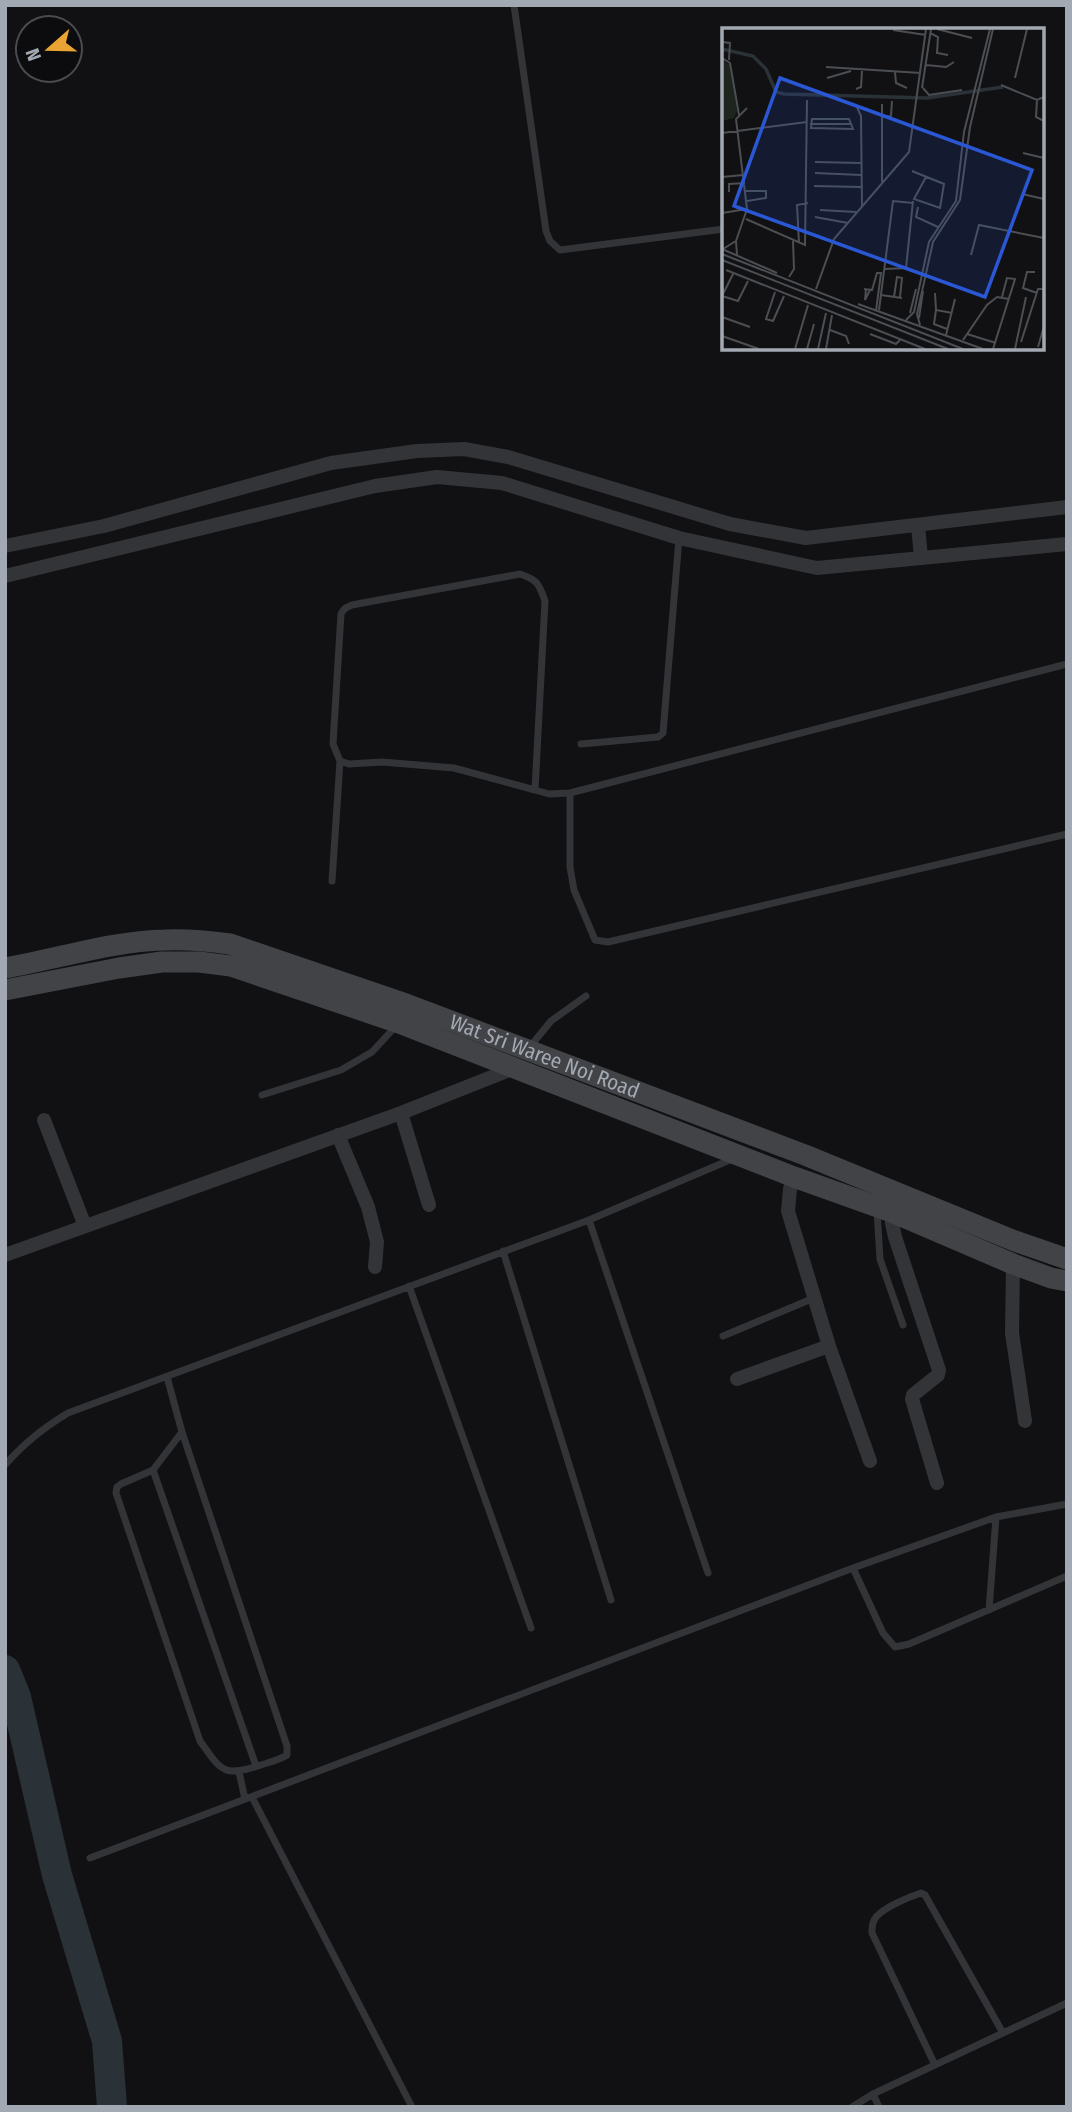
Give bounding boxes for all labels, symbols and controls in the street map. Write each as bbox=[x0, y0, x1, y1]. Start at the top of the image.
north arrow bbox=[14, 14, 84, 84]
inset map bbox=[722, 28, 1044, 350]
text: N bbox=[21, 45, 46, 64]
street label: Wat Sri Waree Noi Road bbox=[446, 1009, 643, 1104]

